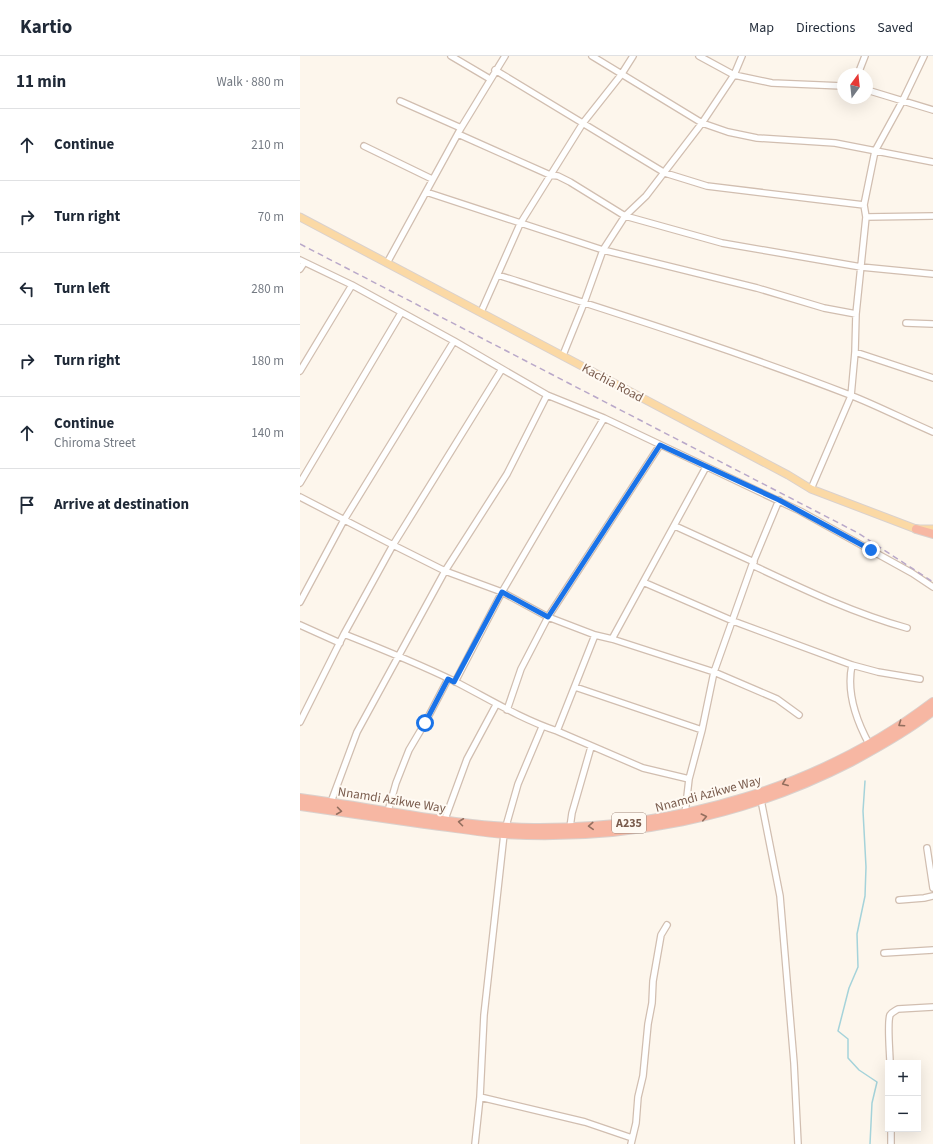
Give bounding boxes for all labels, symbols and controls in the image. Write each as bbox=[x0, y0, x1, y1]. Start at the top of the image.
text: Kartio bbox=[20, 14, 72, 41]
text: Map bbox=[749, 18, 774, 38]
text: Directions bbox=[796, 18, 855, 38]
text: Saved bbox=[877, 18, 913, 38]
north arrow bbox=[837, 68, 873, 104]
text: 11 min bbox=[16, 70, 66, 94]
text: Walk · 880 m bbox=[216, 73, 284, 91]
icon: ahead bbox=[16, 134, 38, 156]
text: Continue bbox=[54, 134, 114, 155]
text: 210 m bbox=[251, 136, 284, 154]
icon: right bbox=[16, 206, 38, 228]
text: Turn right bbox=[54, 206, 120, 227]
text: 70 m bbox=[258, 208, 284, 226]
icon: left bbox=[16, 278, 38, 300]
text: Turn left bbox=[54, 278, 110, 299]
text: 280 m bbox=[251, 280, 284, 298]
icon: right bbox=[16, 350, 38, 372]
text: Turn right bbox=[54, 350, 120, 371]
text: 180 m bbox=[251, 352, 284, 370]
street label: Kachia Road bbox=[579, 359, 646, 407]
text: Continue bbox=[54, 413, 114, 434]
icon: ahead bbox=[16, 422, 38, 444]
text: 140 m bbox=[251, 424, 284, 442]
text: Chiroma Street bbox=[54, 434, 136, 452]
icon: arrive bbox=[16, 494, 38, 516]
text: Arrive at destination bbox=[54, 494, 189, 515]
route end bbox=[862, 541, 880, 559]
route start bbox=[416, 714, 434, 732]
one-way arrow bbox=[898, 719, 905, 727]
street label: Nnamdi Azikwe Way bbox=[653, 771, 763, 817]
one-way arrow bbox=[782, 779, 789, 787]
street label: Nnamdi Azikwe Way bbox=[337, 783, 447, 817]
one-way arrow bbox=[336, 806, 342, 815]
road number: A235 bbox=[612, 813, 646, 833]
one-way arrow bbox=[700, 813, 707, 821]
one-way arrow bbox=[458, 817, 464, 826]
one-way arrow bbox=[588, 821, 594, 830]
map controls bbox=[885, 1060, 921, 1132]
button: + bbox=[885, 1060, 921, 1096]
button: − bbox=[885, 1096, 921, 1132]

